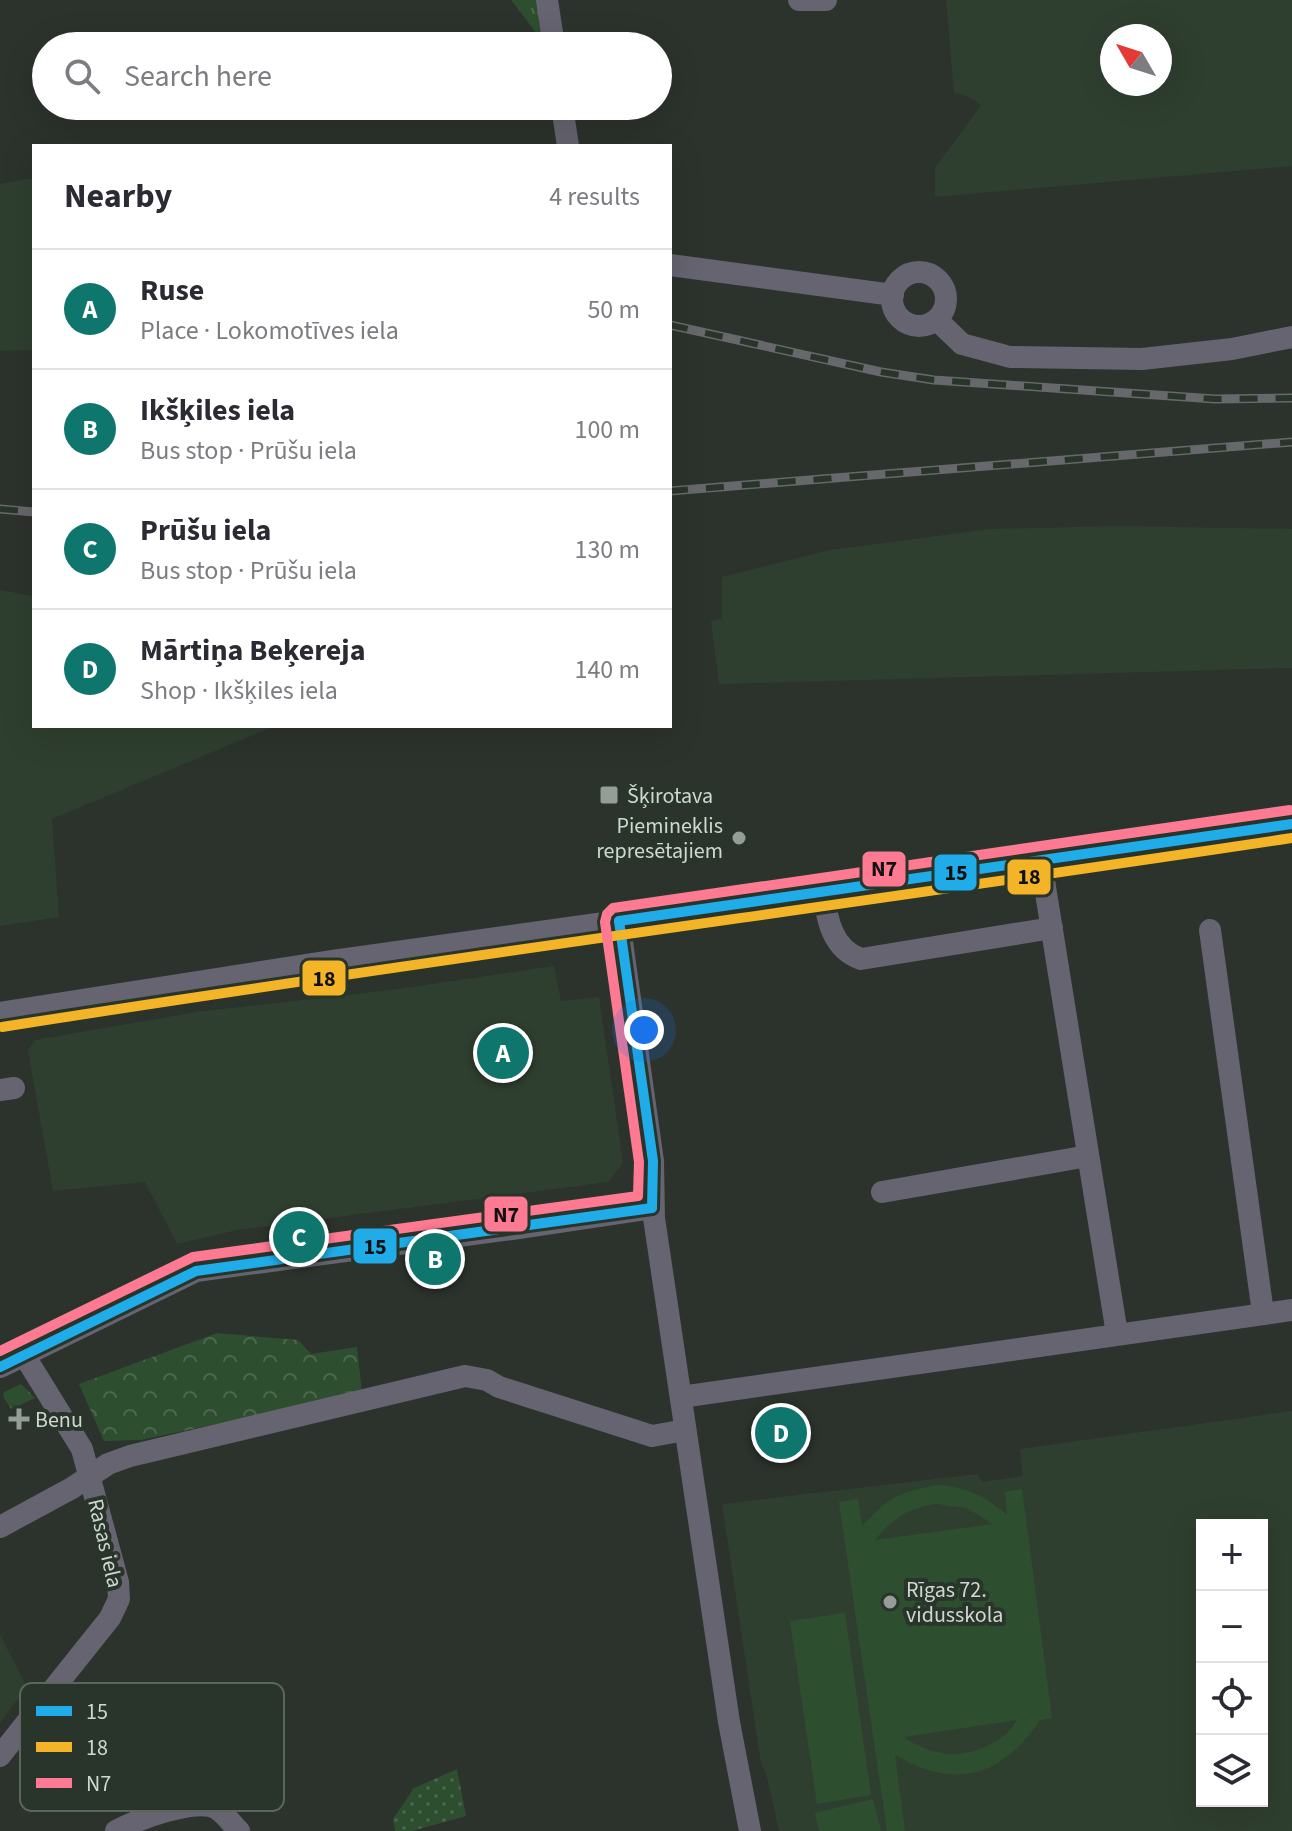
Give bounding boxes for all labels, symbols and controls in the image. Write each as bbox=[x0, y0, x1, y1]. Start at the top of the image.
north arrow bbox=[1100, 24, 1172, 96]
search box bbox=[32, 32, 672, 120]
icon: search bbox=[60, 54, 104, 98]
text: Search here bbox=[124, 55, 272, 98]
text: Nearby bbox=[64, 172, 172, 221]
text: 4 results bbox=[549, 178, 640, 215]
text: Ruse bbox=[140, 269, 204, 312]
text: A bbox=[83, 291, 97, 328]
text: 50 m bbox=[587, 291, 640, 328]
text: Place · Lokomotīves iela bbox=[140, 312, 399, 349]
text: Ikšķiles iela bbox=[140, 389, 295, 432]
text: B bbox=[82, 411, 98, 448]
text: 100 m bbox=[574, 411, 640, 448]
text: Bus stop · Prūšu iela bbox=[140, 432, 357, 469]
text: Prūšu iela bbox=[140, 509, 271, 552]
text: C bbox=[82, 531, 98, 568]
text: 130 m bbox=[574, 531, 640, 568]
text: Bus stop · Prūšu iela bbox=[140, 552, 357, 589]
text: Mārtiņa Beķereja bbox=[140, 629, 366, 672]
text: D bbox=[82, 651, 98, 688]
text: 140 m bbox=[574, 651, 640, 688]
text: Shop · Ikšķiles iela bbox=[140, 672, 338, 709]
place label: Šķirotava bbox=[627, 780, 713, 812]
marker: Šķirotava bbox=[598, 784, 620, 806]
place label: Piemineklis represētajiem bbox=[596, 810, 723, 867]
marker: Piemineklis represētajiem bbox=[730, 829, 748, 847]
line badge: N7 bbox=[861, 850, 907, 888]
text: N7 bbox=[871, 853, 897, 885]
line badge: 15 bbox=[933, 853, 978, 892]
text: 15 bbox=[944, 857, 968, 889]
line badge: 18 bbox=[1006, 858, 1052, 896]
text: 18 bbox=[1017, 861, 1041, 893]
line badge: 18 bbox=[301, 959, 347, 997]
text: 18 bbox=[312, 963, 336, 995]
your location bbox=[624, 1010, 664, 1050]
pin: A bbox=[477, 1023, 529, 1083]
line badge: N7 bbox=[483, 1195, 529, 1233]
text: N7 bbox=[493, 1199, 519, 1231]
pin: C bbox=[273, 1207, 325, 1267]
line badge: 15 bbox=[352, 1227, 398, 1265]
pin: B bbox=[409, 1229, 461, 1289]
text: 15 bbox=[363, 1231, 387, 1263]
pin: D bbox=[755, 1403, 807, 1463]
place label: Benu bbox=[35, 1404, 83, 1436]
marker: Benu bbox=[10, 1410, 28, 1428]
street label: Rasas iela bbox=[79, 1496, 131, 1591]
map controls bbox=[1196, 1519, 1268, 1807]
button: + bbox=[1196, 1519, 1268, 1591]
place label: Rīgas 72. vidusskola bbox=[906, 1574, 1003, 1631]
button: − bbox=[1196, 1591, 1268, 1663]
marker: Rīgas 72. vidusskola bbox=[881, 1593, 899, 1611]
button: locate bbox=[1196, 1663, 1268, 1735]
legend bbox=[20, 1683, 284, 1811]
text: 15 bbox=[86, 1696, 108, 1728]
text: 18 bbox=[86, 1732, 108, 1764]
button: layers bbox=[1196, 1735, 1268, 1807]
text: N7 bbox=[86, 1768, 111, 1800]

